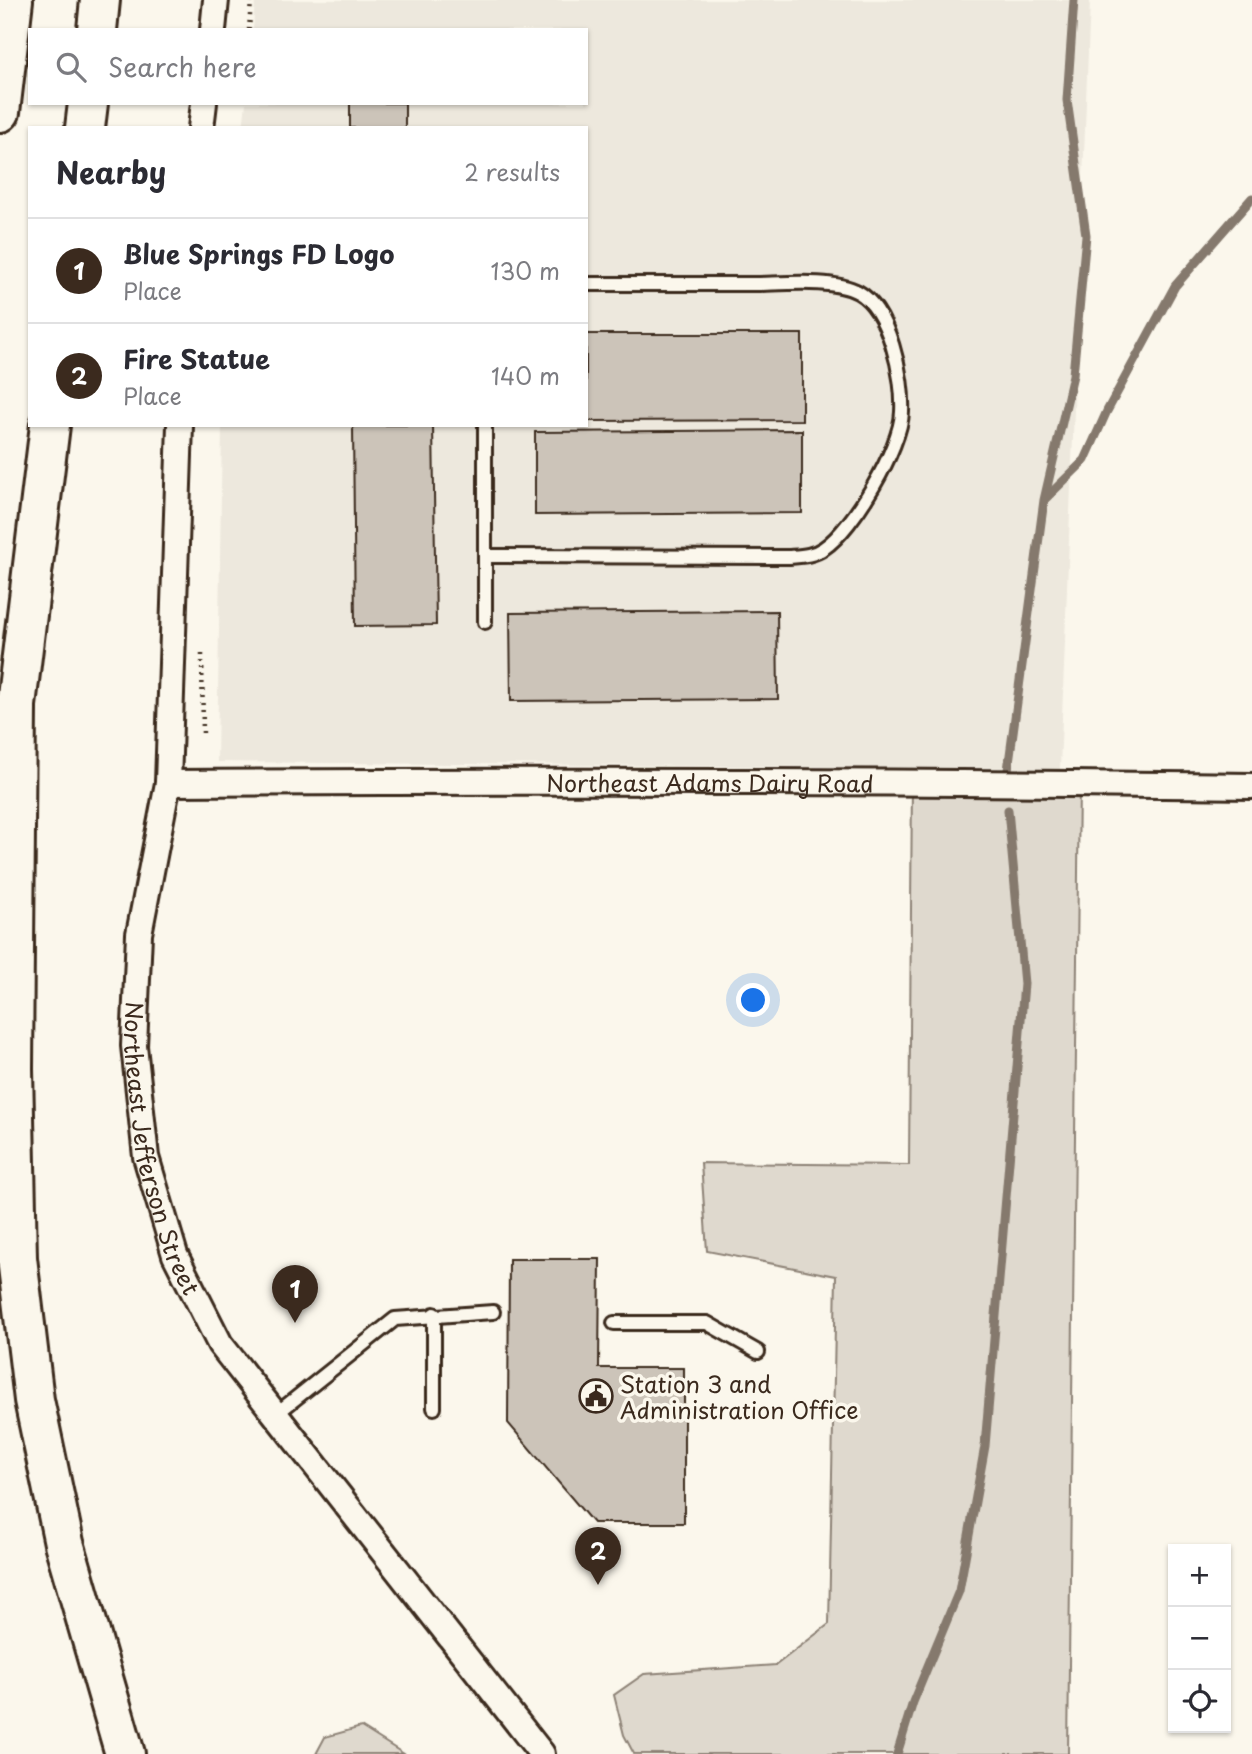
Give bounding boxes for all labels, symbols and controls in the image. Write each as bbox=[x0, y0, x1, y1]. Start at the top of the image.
search box bbox=[28, 28, 588, 105]
text: Search here bbox=[108, 47, 257, 86]
icon: search bbox=[52, 48, 90, 86]
text: Nearby bbox=[56, 149, 166, 194]
text: 2 results bbox=[464, 154, 560, 189]
text: Blue Springs FD Logo bbox=[123, 234, 394, 273]
text: 1 bbox=[74, 253, 85, 288]
text: 130 m bbox=[490, 253, 560, 288]
text: Place bbox=[123, 273, 182, 308]
text: Fire Statue bbox=[123, 339, 270, 378]
text: 2 bbox=[71, 358, 87, 393]
text: 140 m bbox=[491, 358, 560, 393]
text: Place bbox=[123, 378, 182, 413]
street label: Northeast Adams Dairy Road bbox=[546, 764, 874, 800]
your location bbox=[736, 983, 770, 1017]
street label: Northeast Jefferson Street bbox=[116, 1001, 210, 1301]
pin: 1 bbox=[272, 1265, 318, 1323]
place label: Station 3 and Administration Office bbox=[620, 1366, 859, 1427]
public building icon: Station 3 and Administration Office bbox=[577, 1377, 615, 1415]
pin: 2 bbox=[575, 1527, 621, 1585]
map controls bbox=[1168, 1544, 1231, 1733]
button: + bbox=[1168, 1544, 1231, 1607]
button: − bbox=[1168, 1607, 1231, 1670]
button: locate bbox=[1168, 1670, 1231, 1733]

